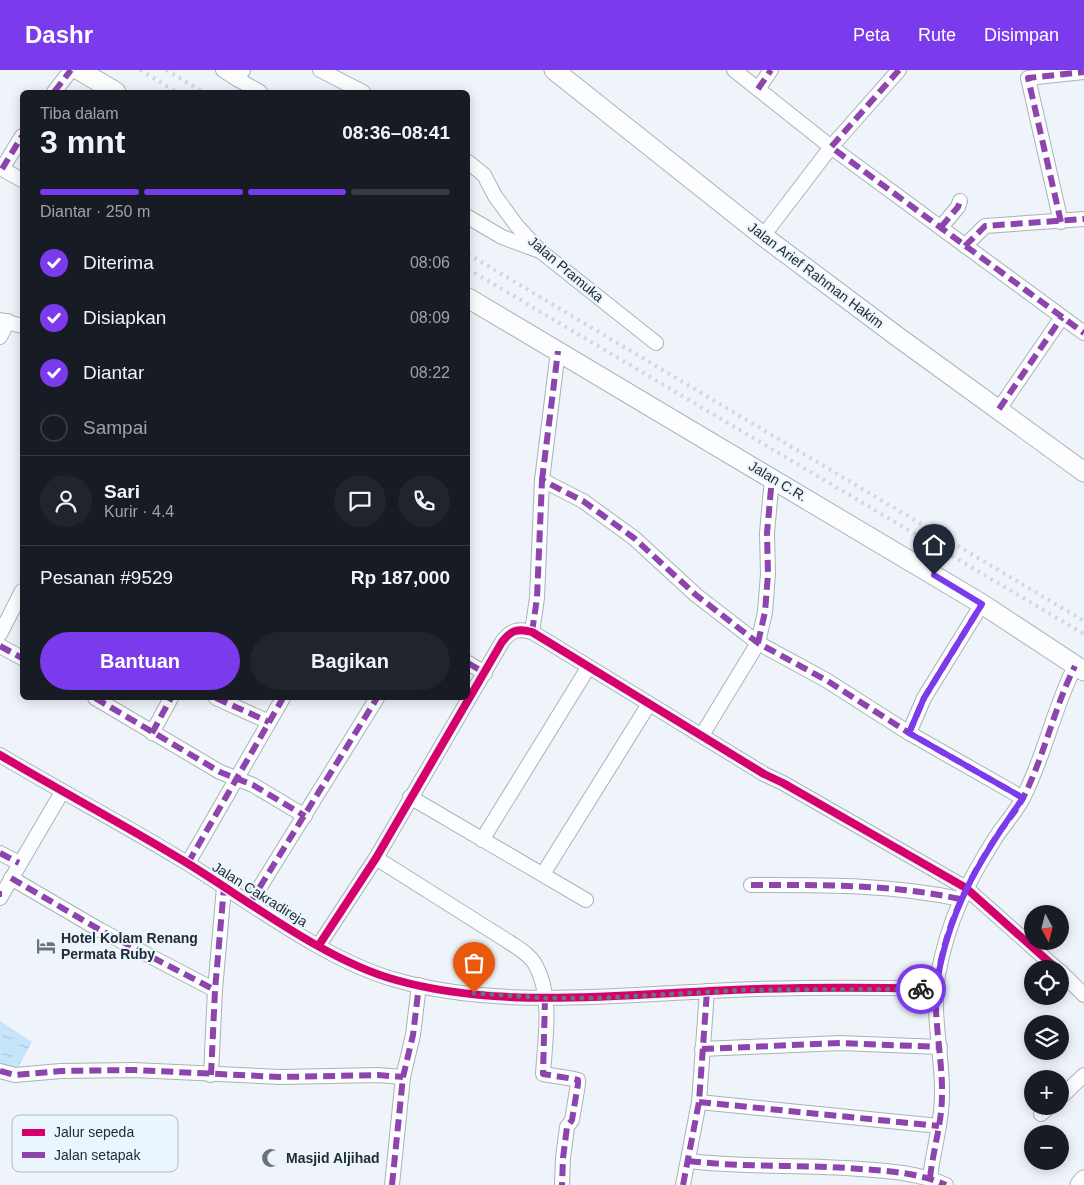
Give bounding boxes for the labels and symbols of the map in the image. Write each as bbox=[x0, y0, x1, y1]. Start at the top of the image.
street label: Jalan Arief Rahman Hakim bbox=[745, 219, 887, 331]
street label: Jalan Pramuka bbox=[525, 233, 607, 305]
street label: Jalan C.R. bbox=[746, 457, 810, 505]
pin bbox=[913, 524, 955, 575]
street label: Jalan Cakradireja bbox=[210, 858, 311, 930]
north arrow bbox=[1024, 905, 1069, 950]
place label: Hotel Kolam Renang Permata Ruby bbox=[61, 930, 198, 962]
hotel icon: Hotel Kolam Renang Permata Ruby bbox=[35, 935, 57, 957]
pin bbox=[453, 942, 495, 993]
courier bbox=[896, 964, 946, 1014]
legend bbox=[12, 1115, 178, 1172]
text: Jalur sepeda bbox=[54, 1124, 134, 1140]
text: Jalan setapak bbox=[54, 1147, 141, 1163]
mosque icon: Masjid Aljihad bbox=[260, 1147, 282, 1169]
place label: Masjid Aljihad bbox=[286, 1150, 380, 1166]

